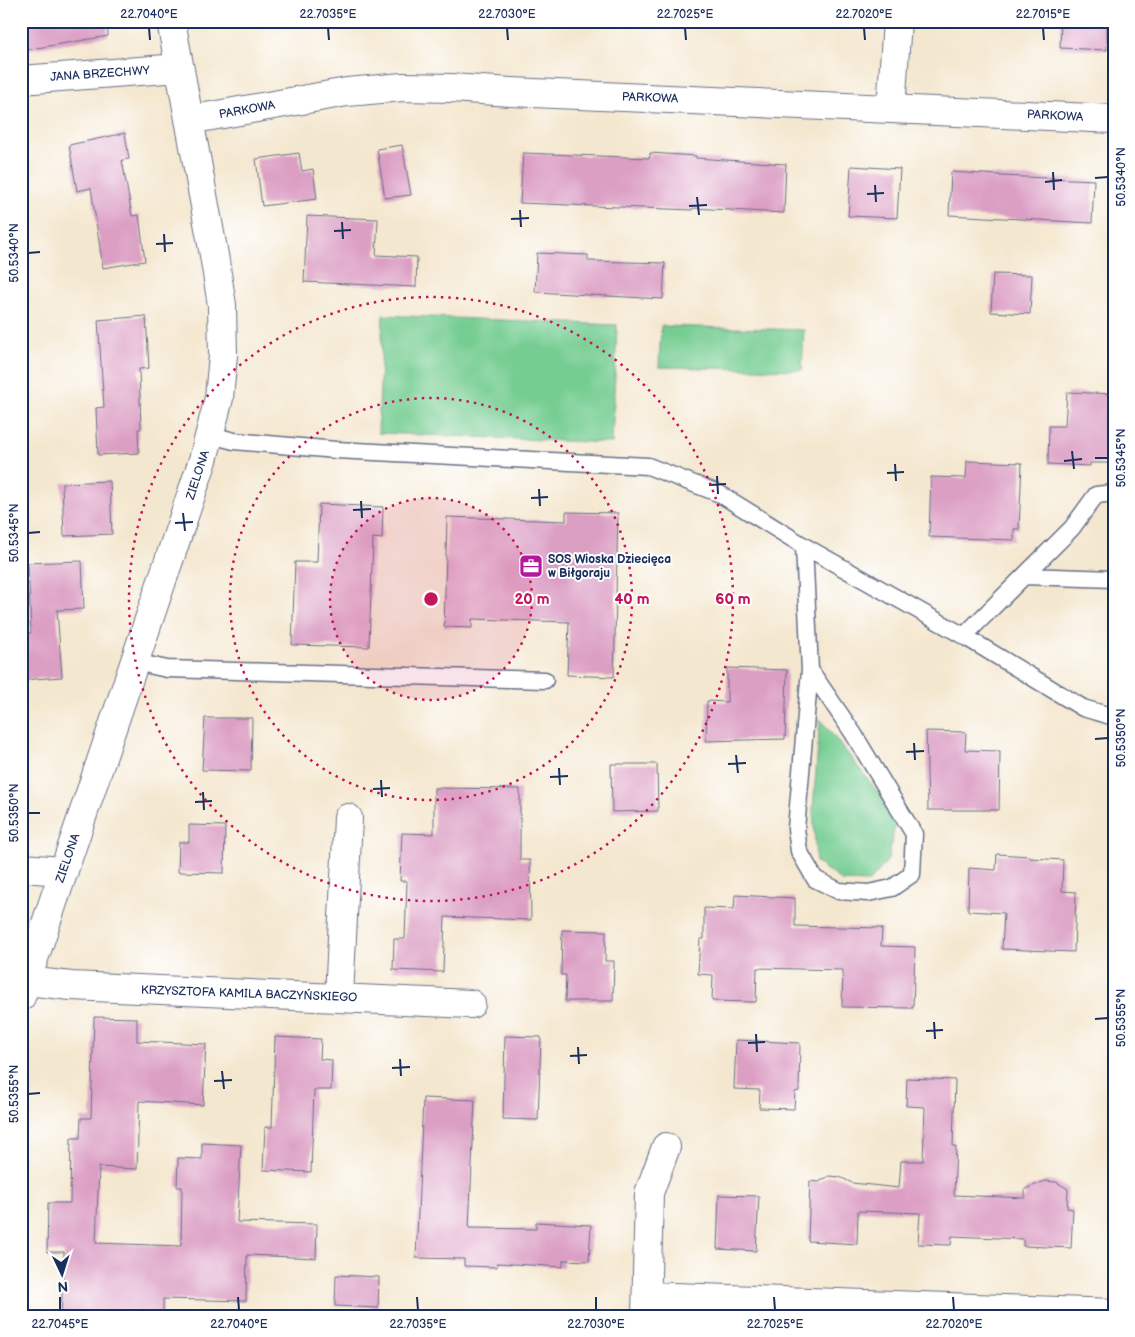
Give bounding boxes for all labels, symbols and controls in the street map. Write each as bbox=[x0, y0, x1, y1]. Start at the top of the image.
text: 22.7040°E bbox=[120, 7, 178, 22]
text: 22.7035°E bbox=[300, 7, 357, 22]
text: 22.7030°E bbox=[478, 7, 536, 22]
text: 22.7025°E bbox=[657, 7, 713, 22]
text: 22.7020°E bbox=[835, 7, 893, 22]
text: 22.7015°E bbox=[1016, 7, 1070, 22]
street label: JANA BRZECHWY bbox=[50, 63, 151, 85]
street label: PARKOWA bbox=[622, 90, 679, 107]
street label: PARKOWA bbox=[218, 98, 277, 122]
street label: PARKOWA bbox=[1026, 107, 1084, 125]
text: 50.5340°N bbox=[1114, 147, 1129, 207]
text: 50.5340°N bbox=[7, 223, 22, 283]
text: 50.5345°N bbox=[1114, 428, 1129, 488]
street label: ZIELONA bbox=[183, 448, 213, 503]
text: 50.5345°N bbox=[7, 503, 22, 563]
place label: SOS Wioska Dziecięca w Biłgoraju bbox=[548, 552, 671, 581]
office icon: SOS Wioska Dziecięca w Biłgoraju bbox=[518, 553, 544, 579]
centre of rings bbox=[422, 590, 440, 608]
text: 20 m bbox=[515, 590, 550, 609]
text: 40 m bbox=[614, 590, 650, 609]
text: 60 m bbox=[715, 590, 751, 609]
text: 50.5350°N bbox=[1114, 708, 1129, 768]
text: 50.5350°N bbox=[7, 783, 22, 843]
street label: ZIELONA bbox=[52, 831, 84, 886]
street label: KRZYSZTOFA KAMILA BACZYŃSKIEGO bbox=[141, 981, 358, 1005]
text: 50.5355°N bbox=[1114, 989, 1129, 1047]
text: 50.5355°N bbox=[7, 1065, 22, 1123]
north arrow bbox=[38, 1250, 88, 1300]
text: N bbox=[57, 1278, 69, 1295]
text: 22.7045°E bbox=[32, 1317, 89, 1332]
text: 22.7040°E bbox=[210, 1317, 268, 1332]
text: 22.7035°E bbox=[390, 1317, 447, 1332]
text: 22.7030°E bbox=[567, 1317, 625, 1332]
text: 22.7025°E bbox=[747, 1317, 803, 1332]
text: 22.7020°E bbox=[925, 1317, 983, 1332]

